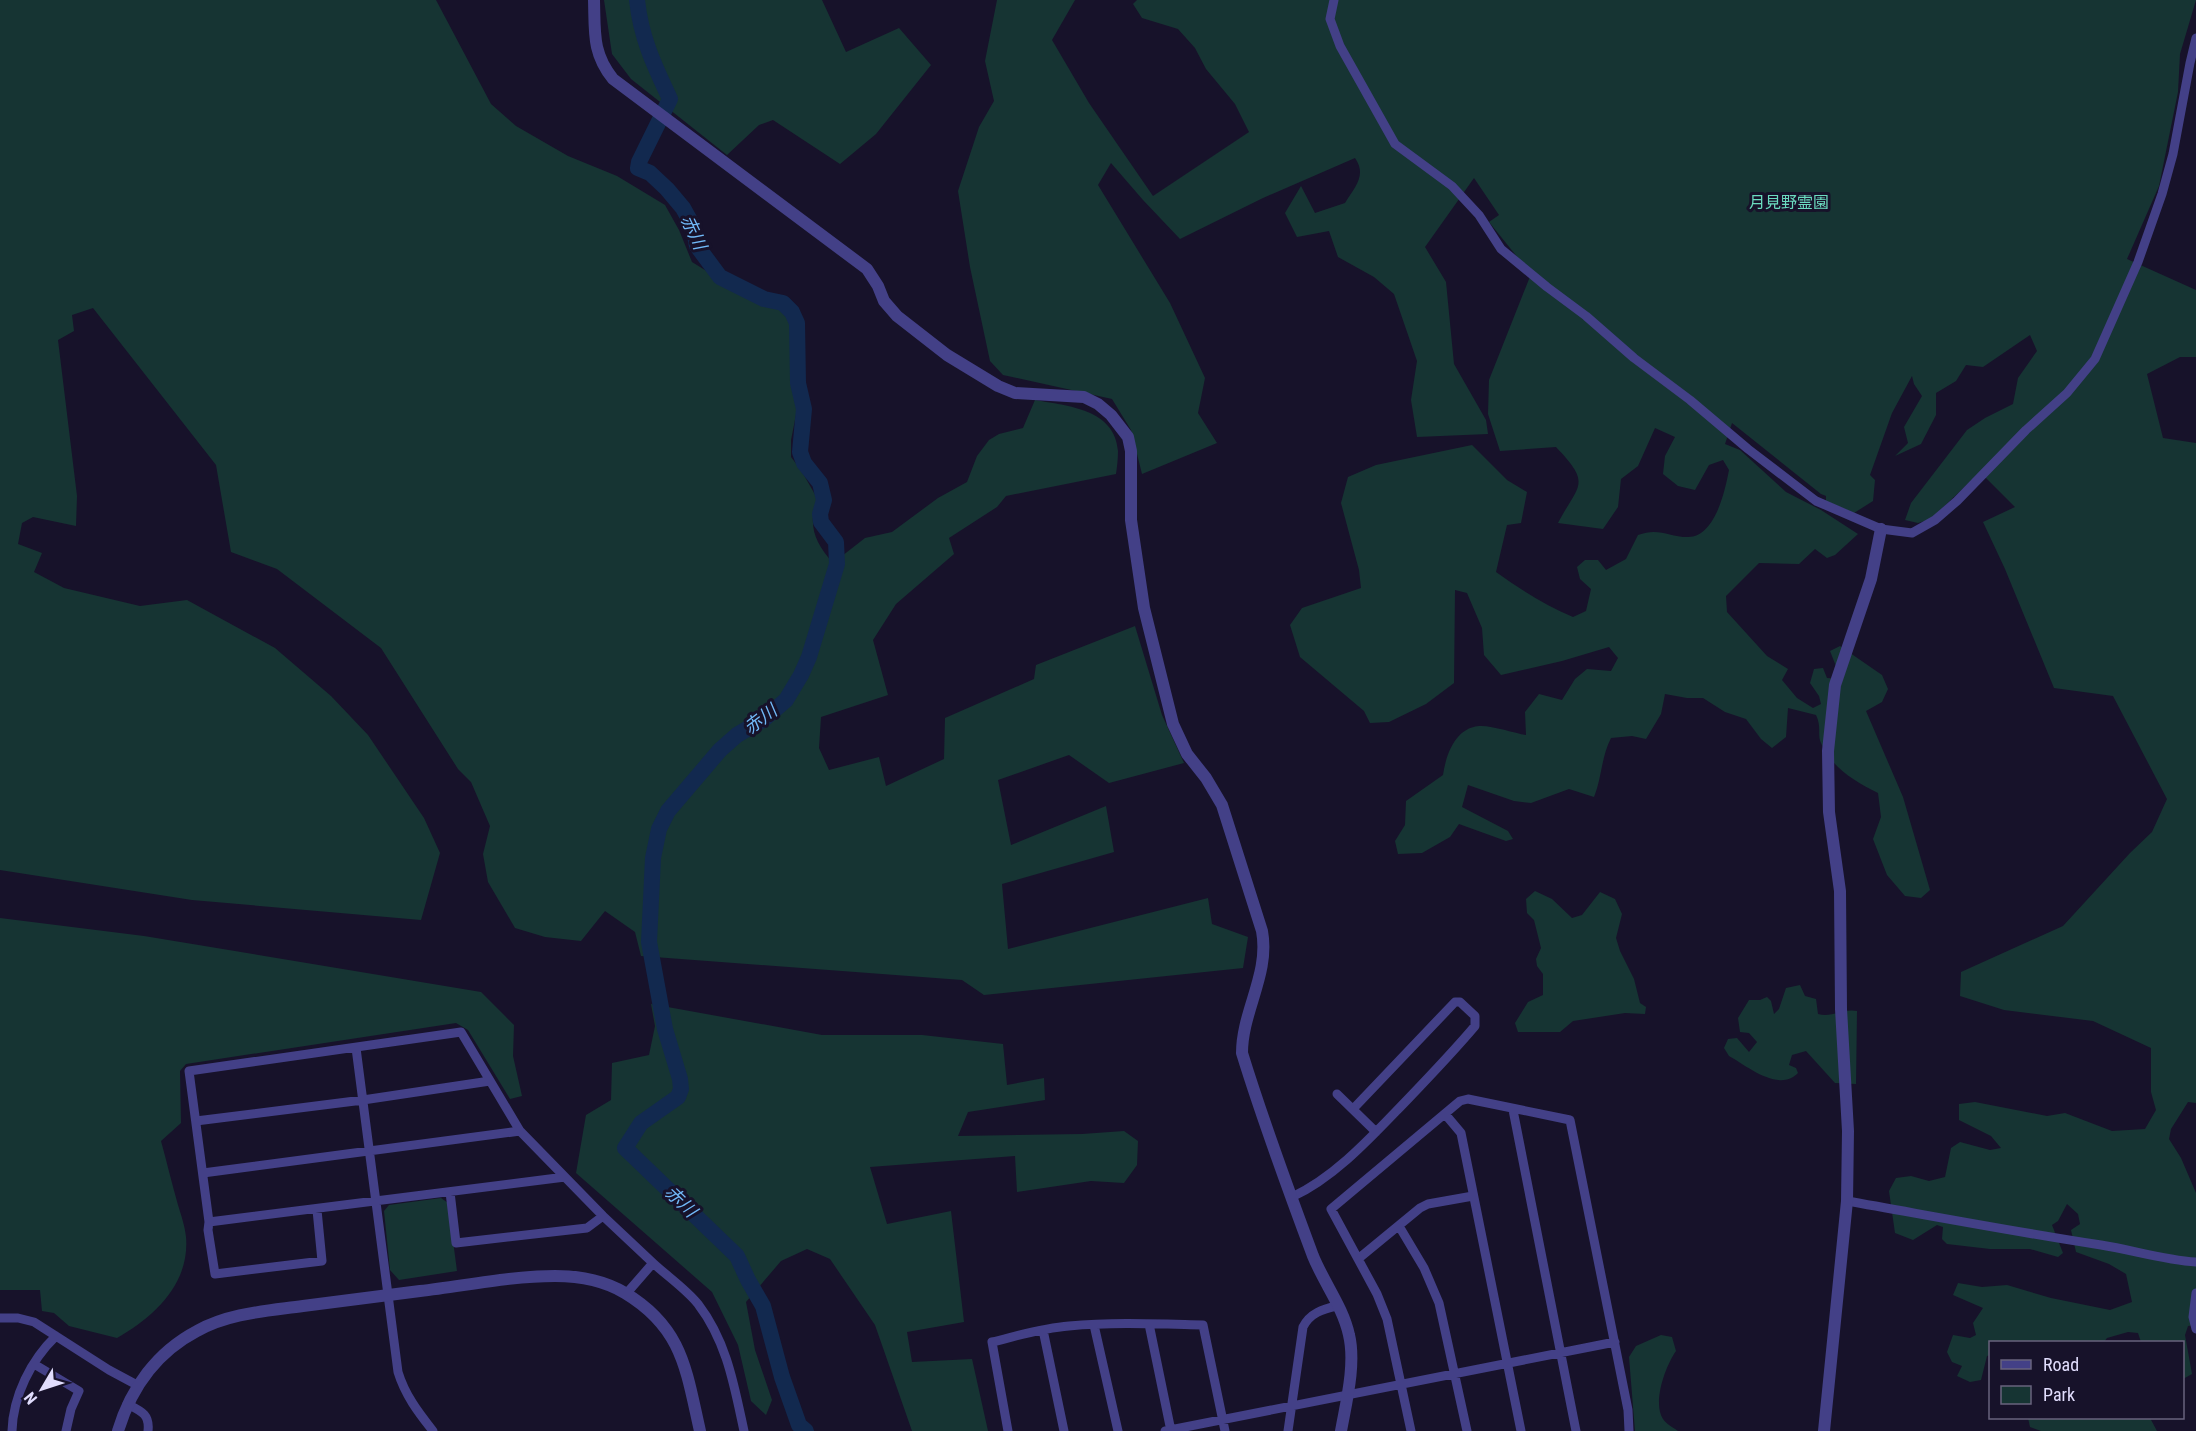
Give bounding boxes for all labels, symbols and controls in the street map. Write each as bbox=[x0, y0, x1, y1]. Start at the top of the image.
park label: 月見野霊園 bbox=[1749, 193, 1829, 212]
water label: 赤川 bbox=[677, 211, 712, 255]
water label: 赤川 bbox=[739, 699, 782, 738]
water label: 赤川 bbox=[661, 1181, 703, 1222]
legend bbox=[1989, 1341, 2184, 1419]
text: Road bbox=[2043, 1354, 2079, 1375]
north arrow bbox=[12, 1359, 72, 1419]
text: Park bbox=[2043, 1384, 2075, 1405]
text: N bbox=[20, 1388, 41, 1408]

